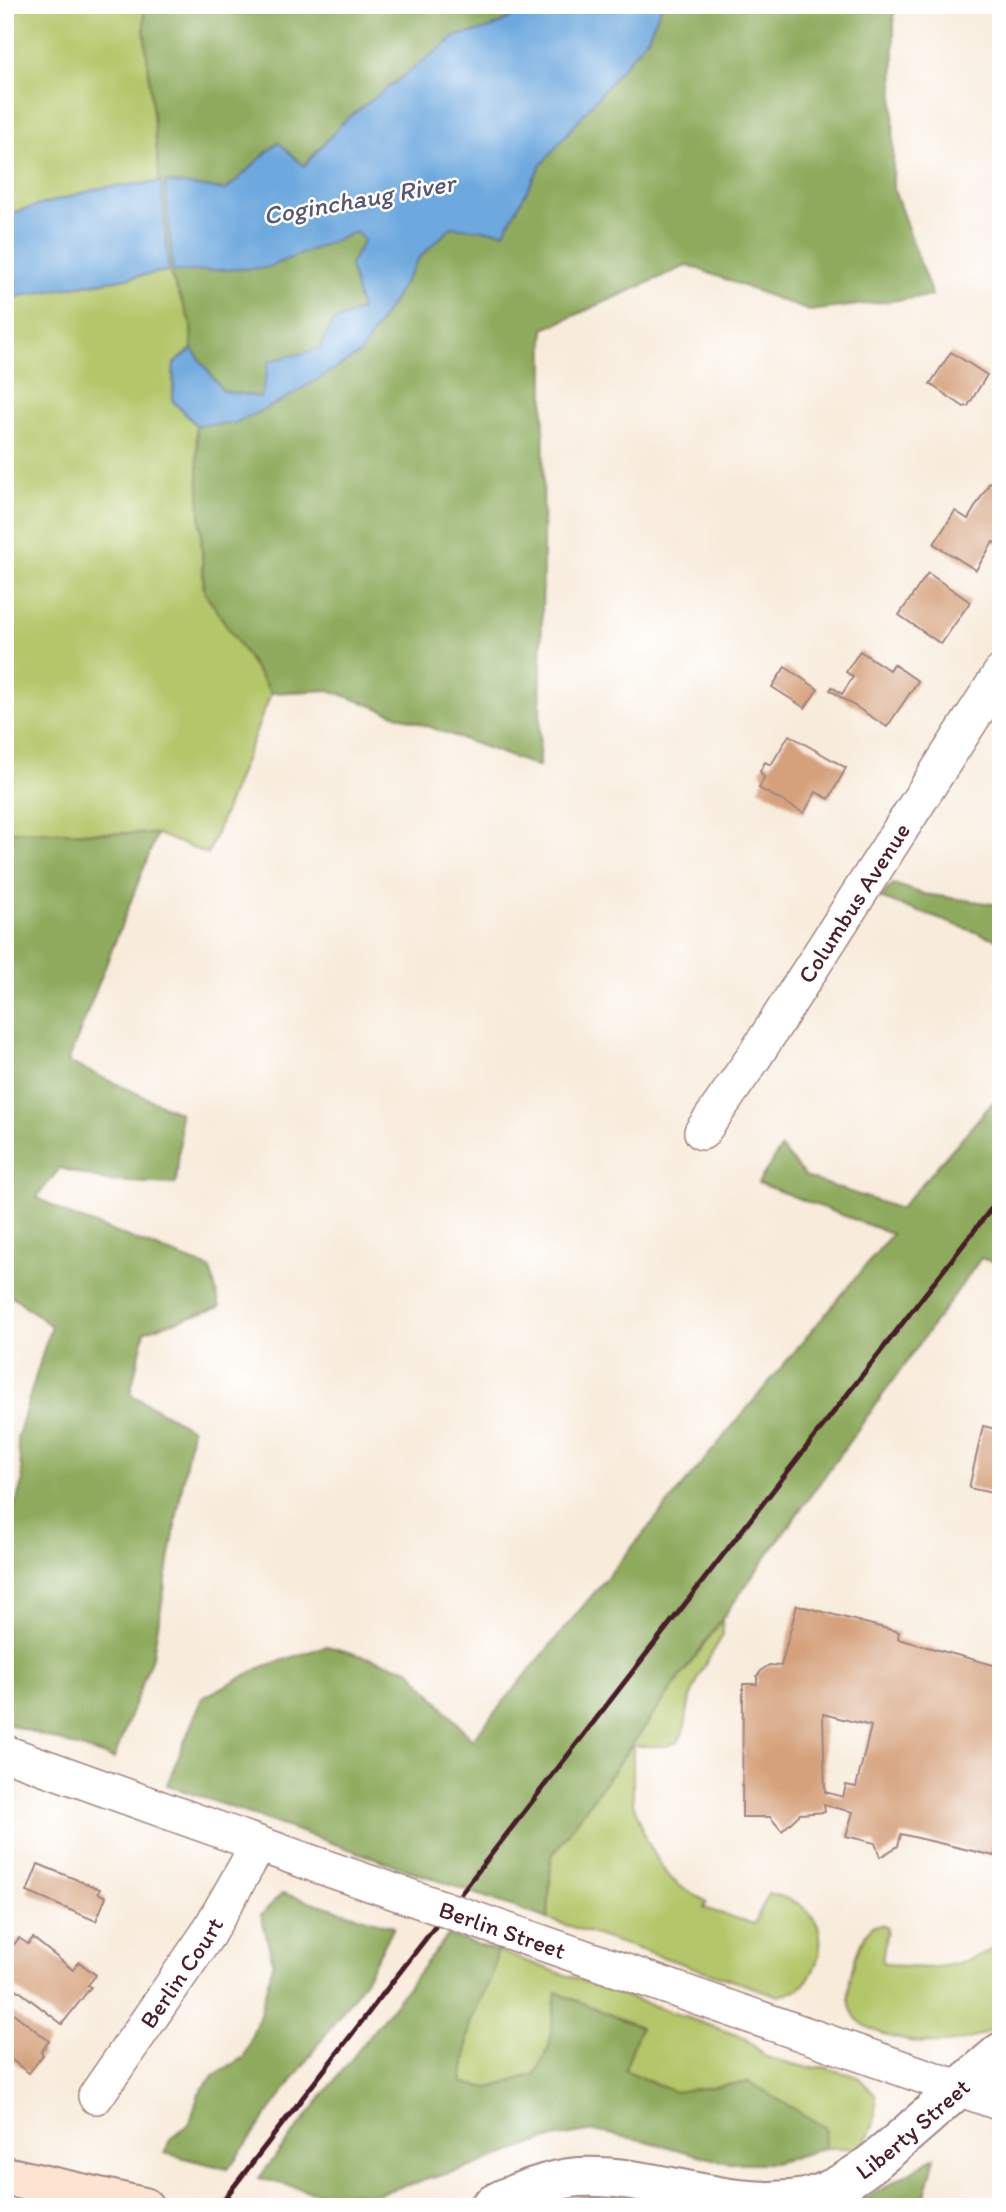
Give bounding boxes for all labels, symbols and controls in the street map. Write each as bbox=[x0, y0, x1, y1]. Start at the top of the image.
water label: Coginchaug River bbox=[261, 166, 460, 232]
street label: Columbus Avenue bbox=[791, 817, 916, 988]
street label: Berlin Street bbox=[435, 1894, 570, 1965]
street label: Berlin Court bbox=[133, 1912, 229, 2033]
street label: Liberty Street bbox=[850, 2072, 975, 2185]

